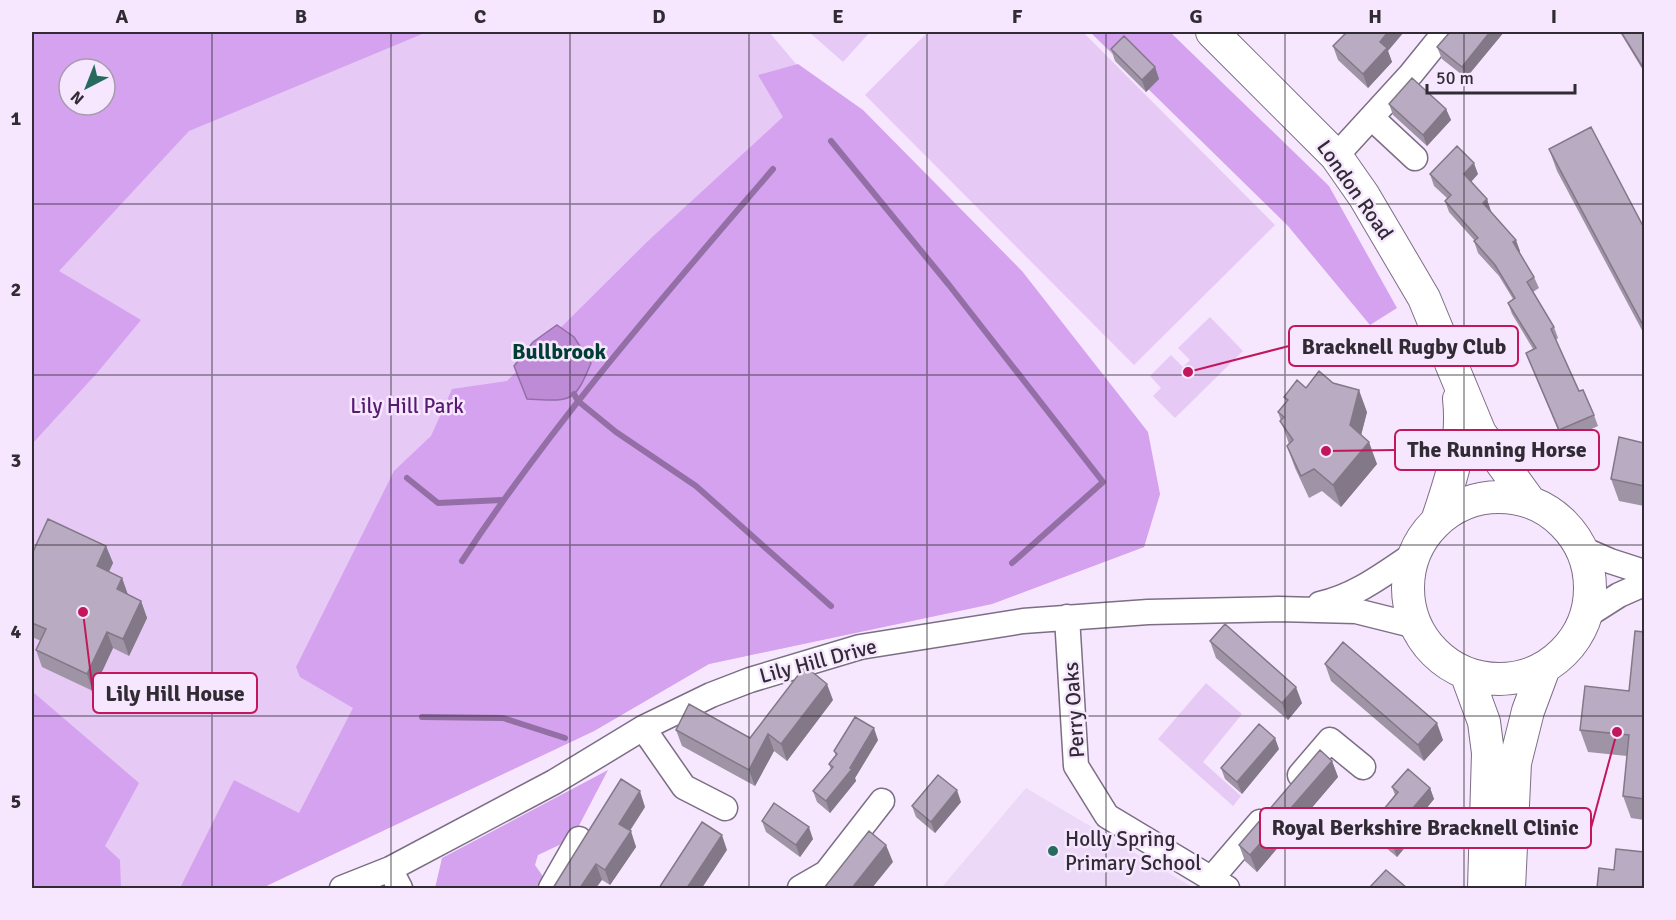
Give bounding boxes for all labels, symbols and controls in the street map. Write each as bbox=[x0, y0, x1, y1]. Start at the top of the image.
text: A bbox=[116, 4, 129, 29]
text: B bbox=[295, 4, 307, 29]
text: C bbox=[474, 4, 486, 29]
text: D bbox=[652, 4, 666, 29]
text: E bbox=[832, 4, 844, 29]
text: F bbox=[1012, 4, 1023, 29]
text: G bbox=[1189, 4, 1203, 29]
text: H bbox=[1368, 4, 1382, 29]
text: I bbox=[1551, 4, 1557, 29]
north arrow bbox=[57, 57, 117, 117]
scale bar bbox=[1427, 57, 1576, 95]
text: 50 m bbox=[1436, 67, 1474, 89]
text: N bbox=[67, 86, 88, 109]
text: 1 bbox=[11, 106, 22, 131]
street label: London Road bbox=[1311, 135, 1399, 245]
text: 2 bbox=[11, 277, 21, 302]
callout: Bracknell Rugby Club bbox=[1289, 326, 1518, 366]
text: Bracknell Rugby Club bbox=[1302, 333, 1507, 360]
district label: Bullbrook bbox=[512, 338, 606, 365]
park label: Lily Hill Park bbox=[350, 393, 464, 419]
callout: The Running Horse bbox=[1395, 430, 1599, 470]
text: The Running Horse bbox=[1407, 436, 1587, 463]
text: 3 bbox=[11, 448, 21, 473]
text: 4 bbox=[11, 619, 22, 644]
street label: Lily Hill Drive bbox=[757, 633, 879, 689]
street label: Perry Oaks bbox=[1058, 661, 1090, 759]
callout: Lily Hill House bbox=[93, 673, 257, 713]
text: Lily Hill House bbox=[105, 680, 245, 707]
text: 5 bbox=[11, 789, 21, 814]
callout: Royal Berkshire Bracknell Clinic bbox=[1260, 808, 1591, 848]
text: Royal Berkshire Bracknell Clinic bbox=[1271, 814, 1579, 841]
place label: Holly Spring Primary School bbox=[1065, 826, 1201, 876]
marker: Holly Spring Primary School bbox=[1046, 844, 1060, 858]

